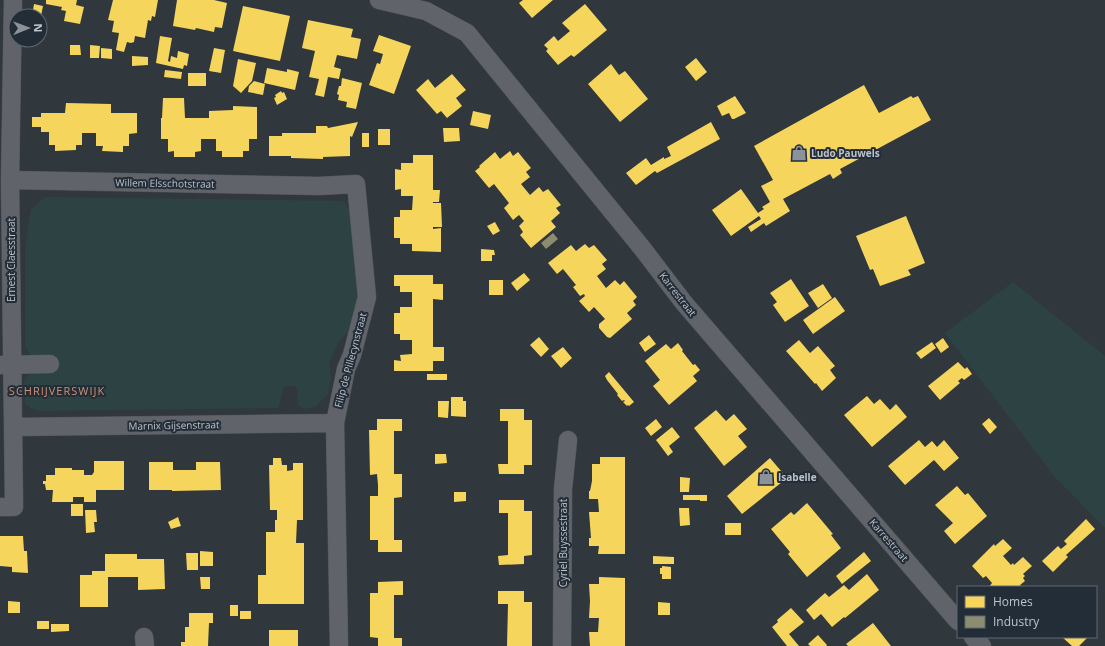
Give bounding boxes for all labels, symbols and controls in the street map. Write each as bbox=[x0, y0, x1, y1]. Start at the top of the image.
north arrow bbox=[8, 8, 48, 48]
text: N bbox=[31, 23, 46, 32]
shop icon: Ludo Pauwels bbox=[790, 144, 808, 162]
place label: Ludo Pauwels bbox=[811, 146, 880, 160]
street label: Willem Elsschotstraat bbox=[115, 175, 215, 191]
street label: Ernest Claesstraat bbox=[4, 217, 18, 302]
street label: Karrestraat bbox=[656, 269, 700, 319]
street label: Filip de Pillecynstraat bbox=[331, 310, 370, 409]
district label: SCHRIJVERSWIJK bbox=[9, 383, 105, 398]
street label: Marnix Gijsenstraat bbox=[128, 417, 220, 433]
shop icon: Isabelle bbox=[757, 468, 775, 486]
place label: Isabelle bbox=[778, 470, 817, 484]
street label: Cyriel Buyssestraat bbox=[556, 498, 570, 587]
street label: Karrestraat bbox=[866, 516, 912, 565]
legend bbox=[957, 586, 1097, 638]
text: Homes bbox=[993, 593, 1033, 610]
text: Industry bbox=[993, 613, 1040, 630]

